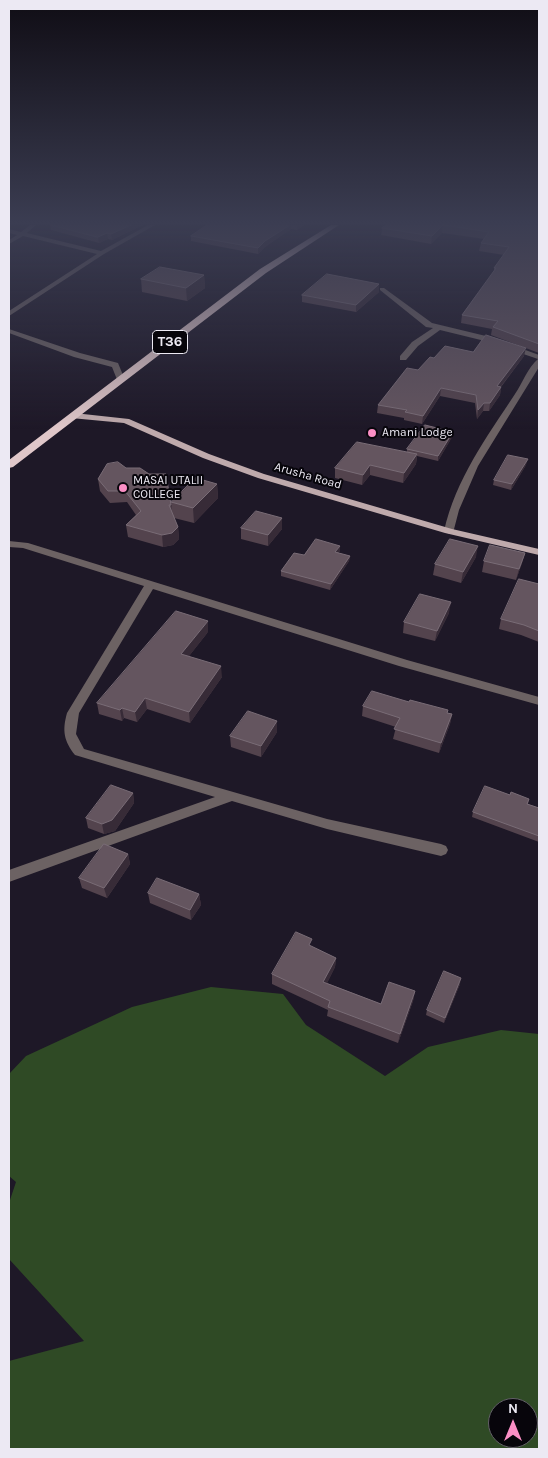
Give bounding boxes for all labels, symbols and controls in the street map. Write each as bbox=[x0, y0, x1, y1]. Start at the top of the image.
road number: T36 bbox=[152, 331, 188, 354]
place label: Amani Lodge bbox=[382, 426, 453, 440]
marker: Amani Lodge bbox=[366, 427, 378, 439]
street label: Arusha Road bbox=[273, 460, 343, 492]
place label: MASAI UTALII COLLEGE bbox=[133, 474, 203, 502]
marker: MASAI UTALII COLLEGE bbox=[117, 482, 129, 494]
north arrow bbox=[488, 1398, 538, 1448]
text: N bbox=[508, 1400, 518, 1417]

